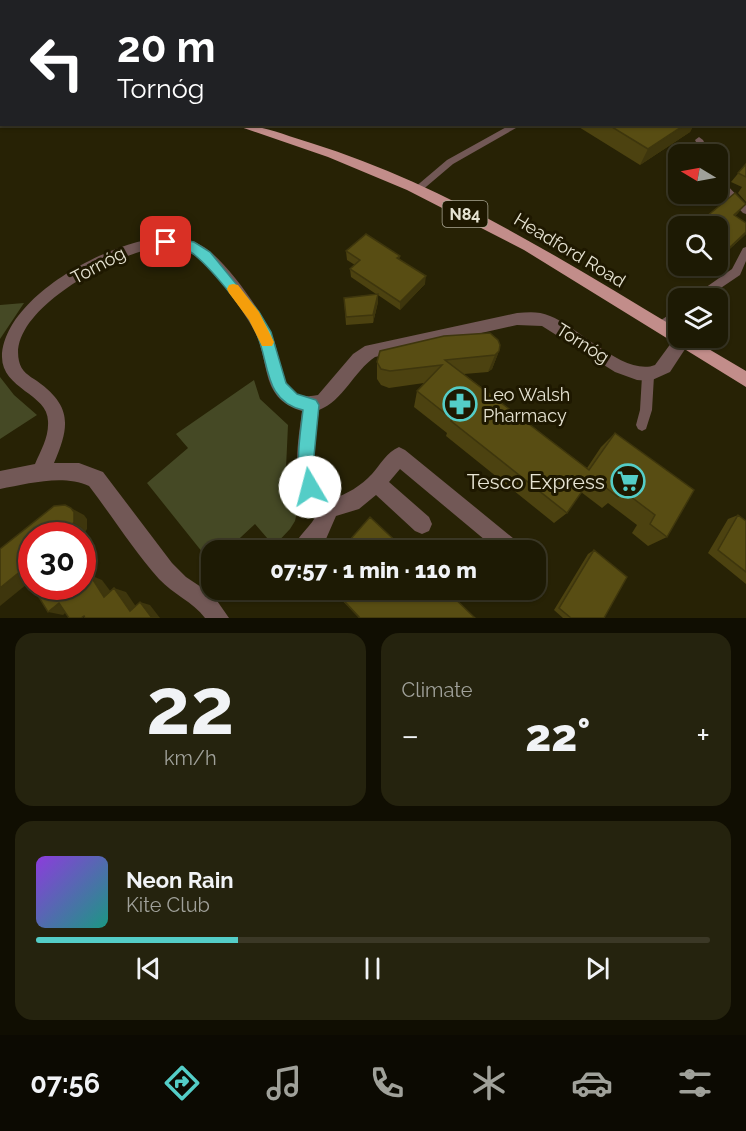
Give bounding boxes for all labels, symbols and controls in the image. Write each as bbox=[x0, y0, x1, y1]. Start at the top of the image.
text: 20 m bbox=[117, 23, 216, 72]
icon: left bbox=[18, 24, 96, 102]
text: Tornóg bbox=[117, 73, 204, 104]
north arrow bbox=[668, 144, 728, 204]
map controls bbox=[668, 144, 728, 348]
road number: N84 bbox=[442, 201, 488, 227]
street label: Headford Road bbox=[511, 209, 629, 291]
pin bbox=[140, 216, 191, 267]
button: search bbox=[668, 216, 728, 276]
icon: arrive bbox=[149, 225, 182, 258]
street label: Tornóg bbox=[67, 242, 129, 288]
button: layers bbox=[668, 288, 728, 348]
street label: Tornóg bbox=[553, 319, 613, 367]
place label: Leo Walsh Pharmacy bbox=[483, 384, 570, 426]
pharmacy icon: Leo Walsh Pharmacy bbox=[442, 386, 478, 422]
position arrow bbox=[278, 455, 342, 519]
supermarket icon: Tesco Express bbox=[610, 463, 646, 499]
place label: Tesco Express bbox=[467, 469, 605, 494]
speed limit sign: 30 bbox=[18, 522, 96, 600]
text: 07:57 · 1 min · 110 m bbox=[270, 557, 477, 583]
text: 22 bbox=[146, 661, 234, 752]
text: Climate bbox=[402, 678, 473, 702]
text: 22° bbox=[525, 709, 590, 762]
text: − bbox=[402, 716, 419, 755]
text: + bbox=[696, 716, 710, 755]
text: km/h bbox=[164, 746, 217, 770]
text: Neon Rain bbox=[126, 867, 234, 893]
text: Kite Club bbox=[126, 893, 210, 917]
icon: previous bbox=[132, 952, 165, 985]
icon: pause bbox=[356, 952, 389, 985]
icon: next bbox=[581, 952, 614, 985]
icon: directions bbox=[161, 1062, 203, 1104]
icon: music bbox=[263, 1062, 305, 1104]
icon: phone bbox=[366, 1062, 408, 1104]
icon: climate bbox=[468, 1062, 510, 1104]
icon: car bbox=[571, 1062, 613, 1104]
icon: filters bbox=[674, 1062, 716, 1104]
text: 07:56 bbox=[30, 1068, 100, 1099]

